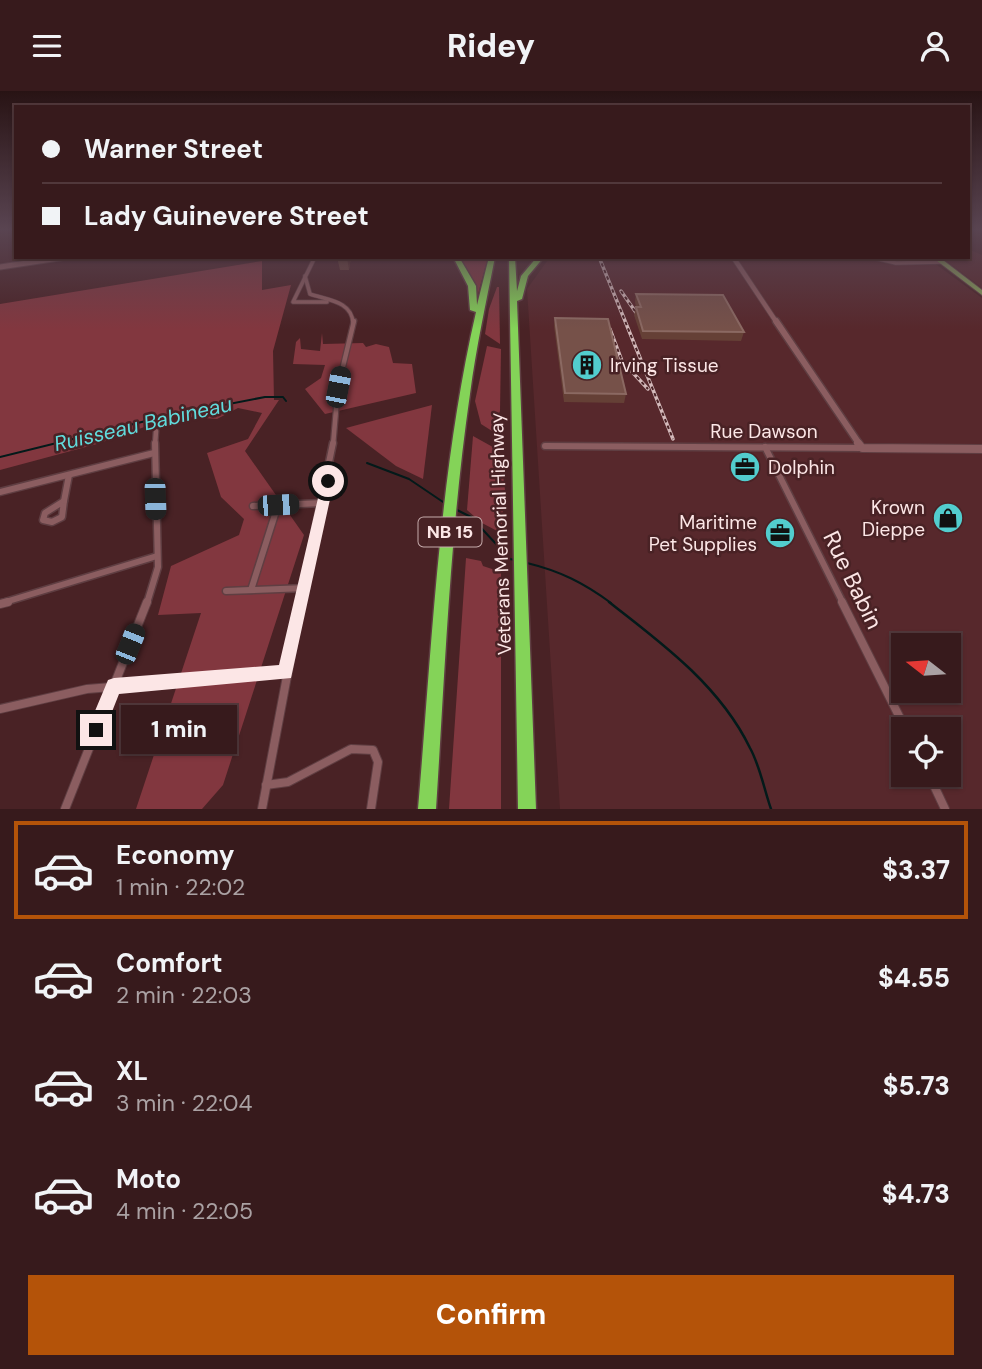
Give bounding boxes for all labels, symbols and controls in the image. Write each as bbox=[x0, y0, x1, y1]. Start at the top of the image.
text: Ridey bbox=[447, 25, 535, 67]
icon: menu bbox=[28, 27, 66, 65]
icon: person bbox=[916, 27, 954, 65]
text: Warner Street bbox=[84, 132, 263, 166]
text: Lady Guinevere Street bbox=[84, 199, 369, 233]
building icon: Irving Tissue bbox=[570, 348, 604, 382]
place label: Irving Tissue bbox=[610, 353, 719, 378]
car bbox=[324, 364, 353, 410]
water label: Ruisseau Babineau bbox=[51, 390, 235, 458]
street label: Veterans Memorial Highway bbox=[484, 412, 517, 656]
street label: Rue Dawson bbox=[710, 419, 818, 444]
office icon: Dolphin bbox=[728, 450, 762, 484]
place label: Dolphin bbox=[768, 455, 835, 480]
route start bbox=[312, 465, 344, 497]
car bbox=[144, 478, 167, 520]
car bbox=[257, 493, 300, 517]
place label: Krown Dieppe bbox=[862, 495, 925, 542]
shop icon: Krown Dieppe bbox=[931, 501, 965, 535]
place label: Maritime Pet Supplies bbox=[649, 510, 757, 557]
office icon: Maritime Pet Supplies bbox=[763, 516, 797, 550]
road number: NB 15 bbox=[419, 517, 482, 547]
street label: Rue Babin bbox=[816, 526, 890, 634]
car bbox=[113, 621, 148, 667]
north arrow bbox=[891, 633, 961, 703]
map controls bbox=[891, 633, 961, 787]
callout: 1 min bbox=[120, 705, 236, 755]
route end bbox=[80, 714, 112, 746]
text: 1 min bbox=[151, 714, 207, 744]
button: locate bbox=[891, 717, 961, 787]
text: Economy bbox=[116, 838, 234, 872]
icon: car bbox=[32, 839, 95, 902]
text: $3.37 bbox=[882, 853, 950, 887]
text: 1 min · 22:02 bbox=[116, 872, 245, 902]
text: Comfort bbox=[116, 946, 222, 980]
icon: car bbox=[32, 947, 95, 1010]
text: $4.55 bbox=[878, 961, 950, 995]
text: 2 min · 22:03 bbox=[116, 980, 252, 1010]
text: XL bbox=[116, 1054, 148, 1088]
icon: car bbox=[32, 1055, 95, 1118]
text: $5.73 bbox=[883, 1069, 950, 1103]
text: 3 min · 22:04 bbox=[116, 1088, 253, 1118]
text: Moto bbox=[116, 1162, 181, 1196]
icon: car bbox=[32, 1163, 95, 1226]
text: $4.73 bbox=[882, 1177, 950, 1211]
text: 4 min · 22:05 bbox=[116, 1196, 253, 1226]
button: Confirm bbox=[28, 1275, 954, 1355]

